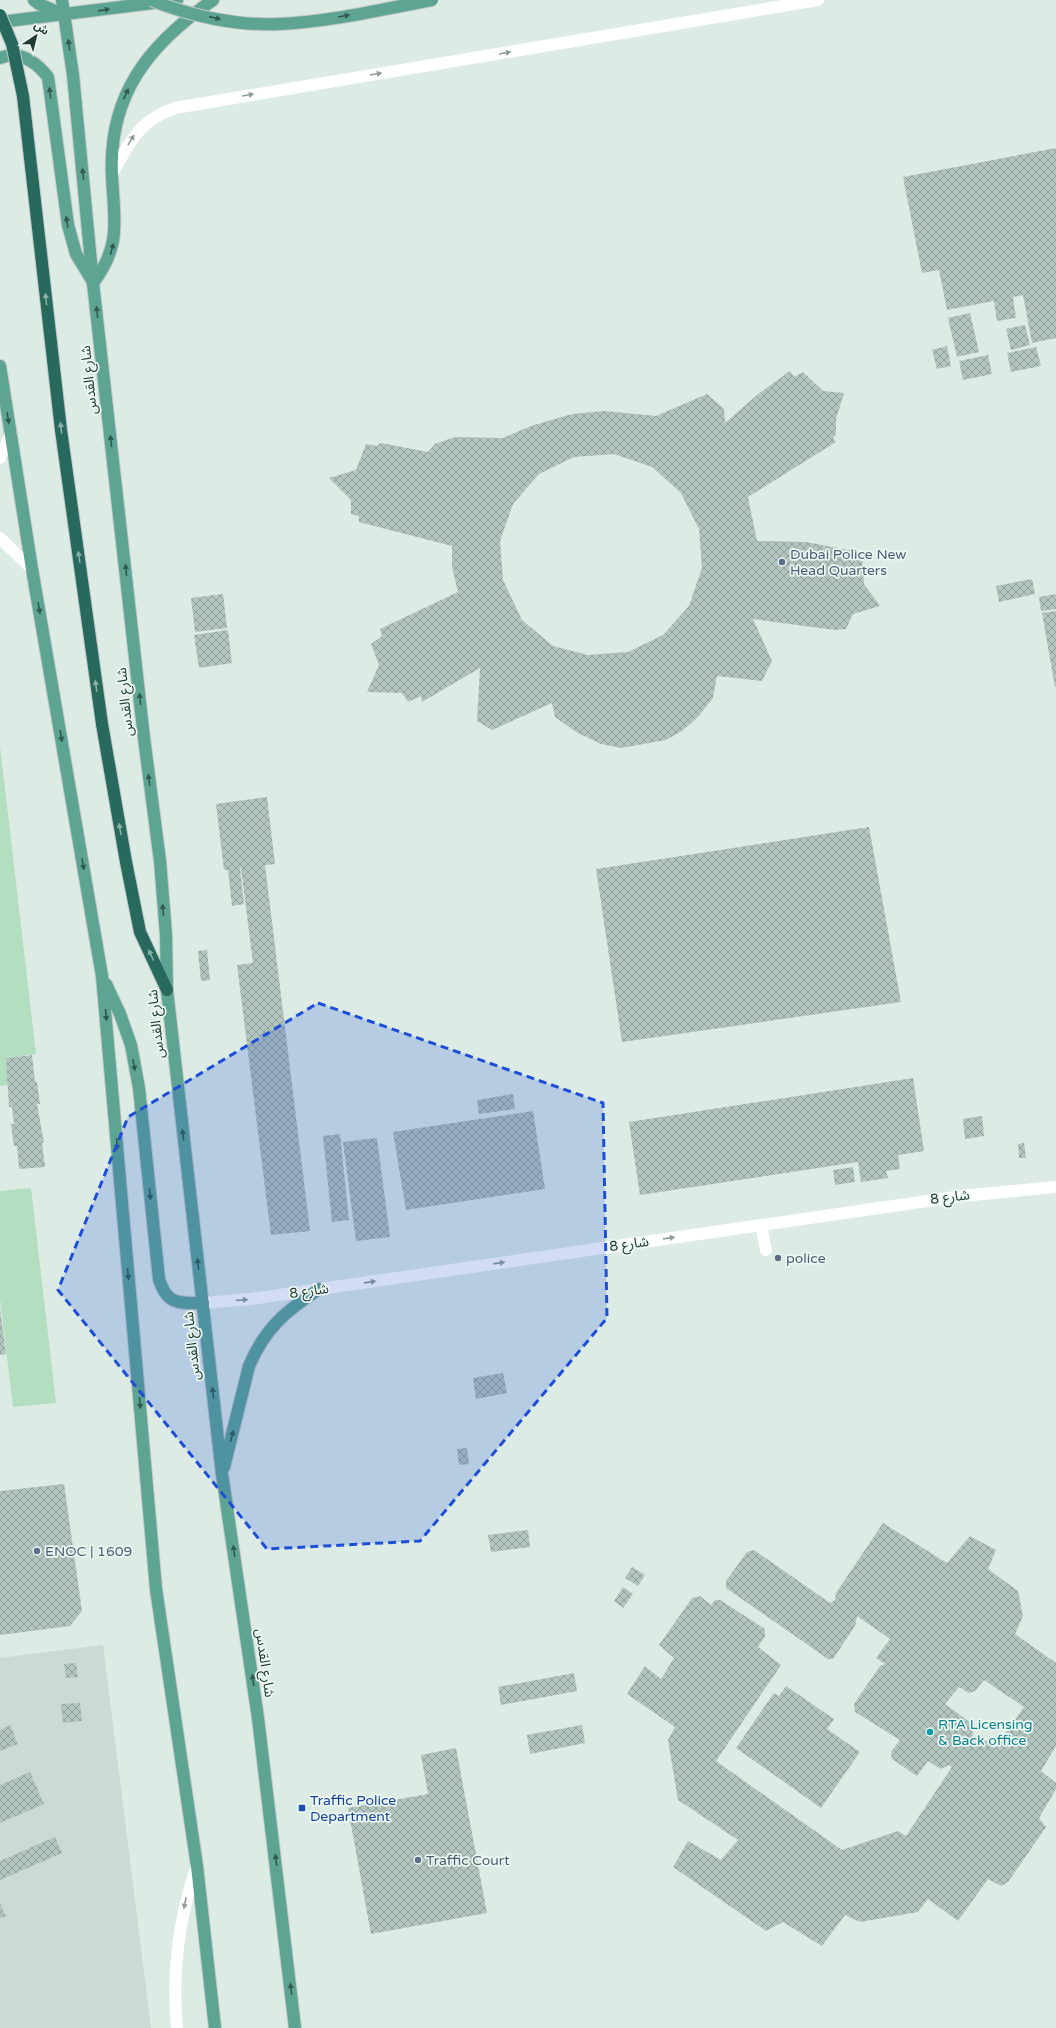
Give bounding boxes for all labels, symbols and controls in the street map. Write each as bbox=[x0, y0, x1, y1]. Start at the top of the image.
one-way arrow bbox=[98, 6, 110, 13]
one-way arrow bbox=[338, 12, 350, 18]
north arrow bbox=[16, 16, 56, 56]
one-way arrow bbox=[209, 16, 221, 22]
text: ش bbox=[32, 19, 51, 38]
one-way arrow bbox=[66, 39, 72, 51]
one-way arrow bbox=[499, 49, 511, 55]
one-way arrow bbox=[370, 71, 383, 77]
one-way arrow bbox=[47, 87, 53, 99]
one-way arrow bbox=[123, 88, 129, 99]
one-way arrow bbox=[242, 92, 254, 98]
one-way arrow bbox=[128, 134, 135, 146]
one-way arrow bbox=[79, 168, 86, 180]
one-way arrow bbox=[64, 216, 70, 228]
one-way arrow bbox=[109, 243, 115, 255]
one-way arrow bbox=[43, 293, 50, 305]
one-way arrow bbox=[93, 306, 100, 318]
street label: شارع القدس bbox=[77, 344, 103, 415]
one-way arrow bbox=[5, 412, 11, 424]
one-way arrow bbox=[58, 422, 64, 434]
one-way arrow bbox=[108, 435, 114, 447]
place label: Dubai Police New Head Quarters bbox=[790, 546, 906, 579]
one-way arrow bbox=[76, 551, 82, 563]
marker: Dubai Police New Head Quarters bbox=[777, 557, 787, 567]
one-way arrow bbox=[122, 564, 129, 576]
one-way arrow bbox=[36, 602, 42, 614]
street label: شارع القدس bbox=[113, 666, 139, 737]
one-way arrow bbox=[93, 680, 100, 692]
one-way arrow bbox=[137, 693, 143, 705]
one-way arrow bbox=[58, 730, 64, 742]
one-way arrow bbox=[146, 774, 153, 786]
one-way arrow bbox=[117, 823, 123, 835]
one-way arrow bbox=[80, 858, 86, 870]
one-way arrow bbox=[160, 903, 167, 916]
one-way arrow bbox=[148, 949, 154, 960]
street label: شارع القدس bbox=[144, 988, 170, 1059]
one-way arrow bbox=[102, 1009, 109, 1021]
one-way arrow bbox=[132, 1059, 138, 1071]
one-way arrow bbox=[180, 1129, 187, 1141]
one-way arrow bbox=[114, 1138, 120, 1150]
street label: شارع 8 bbox=[929, 1186, 971, 1210]
one-way arrow bbox=[147, 1188, 153, 1200]
street label: شارع 8 bbox=[608, 1233, 650, 1257]
one-way arrow bbox=[663, 1235, 675, 1241]
place label: police bbox=[786, 1250, 826, 1267]
marker: police bbox=[773, 1253, 783, 1263]
one-way arrow bbox=[195, 1258, 201, 1270]
one-way arrow bbox=[493, 1260, 505, 1266]
one-way arrow bbox=[125, 1268, 132, 1280]
one-way arrow bbox=[364, 1279, 376, 1285]
street label: شارع 8 bbox=[288, 1280, 330, 1304]
one-way arrow bbox=[236, 1297, 248, 1303]
street label: شارع القدس bbox=[180, 1310, 206, 1381]
one-way arrow bbox=[210, 1387, 216, 1399]
one-way arrow bbox=[137, 1397, 143, 1409]
one-way arrow bbox=[230, 1430, 236, 1442]
place label: ENOC | 1609 bbox=[45, 1543, 132, 1560]
one-way arrow bbox=[231, 1545, 237, 1557]
marker: ENOC | 1609 bbox=[32, 1546, 42, 1556]
street label: شارع القدس bbox=[250, 1628, 278, 1699]
one-way arrow bbox=[250, 1674, 256, 1686]
place label: RTA Licensing & Back office bbox=[938, 1716, 1033, 1749]
marker: RTA Licensing & Back office bbox=[925, 1727, 935, 1737]
place label: Traffic Police Department bbox=[310, 1792, 396, 1825]
marker: Traffic Police Department bbox=[297, 1803, 307, 1813]
place label: Traffic Court bbox=[426, 1852, 510, 1869]
one-way arrow bbox=[272, 1854, 279, 1866]
marker: Traffic Court bbox=[413, 1855, 423, 1865]
one-way arrow bbox=[182, 1897, 188, 1909]
one-way arrow bbox=[288, 1983, 294, 1995]

